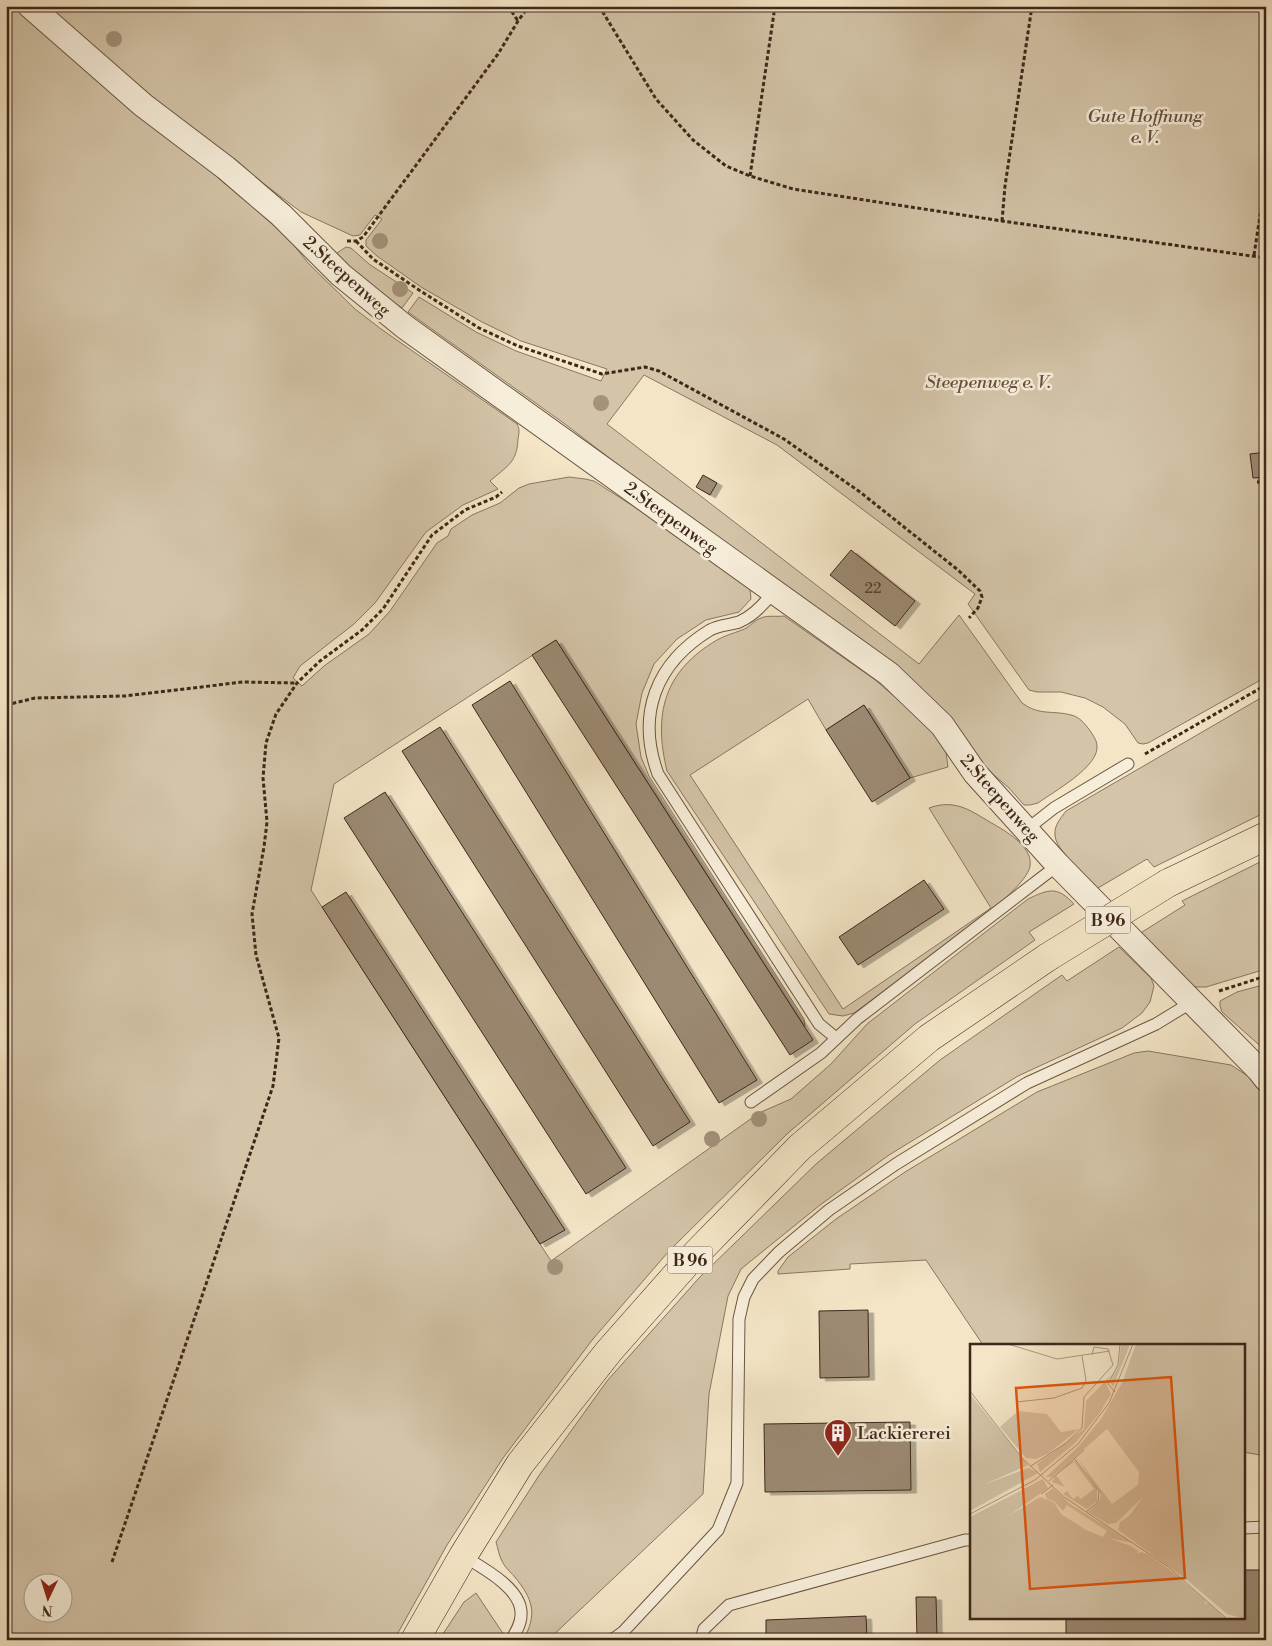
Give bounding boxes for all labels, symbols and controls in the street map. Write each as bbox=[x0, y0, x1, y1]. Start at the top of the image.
park label: Gute Hoffnung e. V. bbox=[1087, 105, 1204, 149]
street label: 2.Steepenweg bbox=[298, 231, 396, 322]
park label: Steepenweg e. V. bbox=[925, 371, 1052, 394]
street label: 2.Steepenweg bbox=[619, 477, 722, 560]
house number: 22 bbox=[864, 579, 882, 598]
street label: 2.Steepenweg bbox=[955, 749, 1045, 848]
road number: B 96 bbox=[1086, 906, 1130, 934]
road number: B 96 bbox=[668, 1246, 712, 1274]
inset map bbox=[970, 1344, 1244, 1618]
building icon: Lackiererei bbox=[823, 1418, 853, 1457]
place label: Lackiererei bbox=[857, 1422, 951, 1445]
north arrow bbox=[22, 1574, 72, 1624]
text: N bbox=[41, 1601, 53, 1619]

